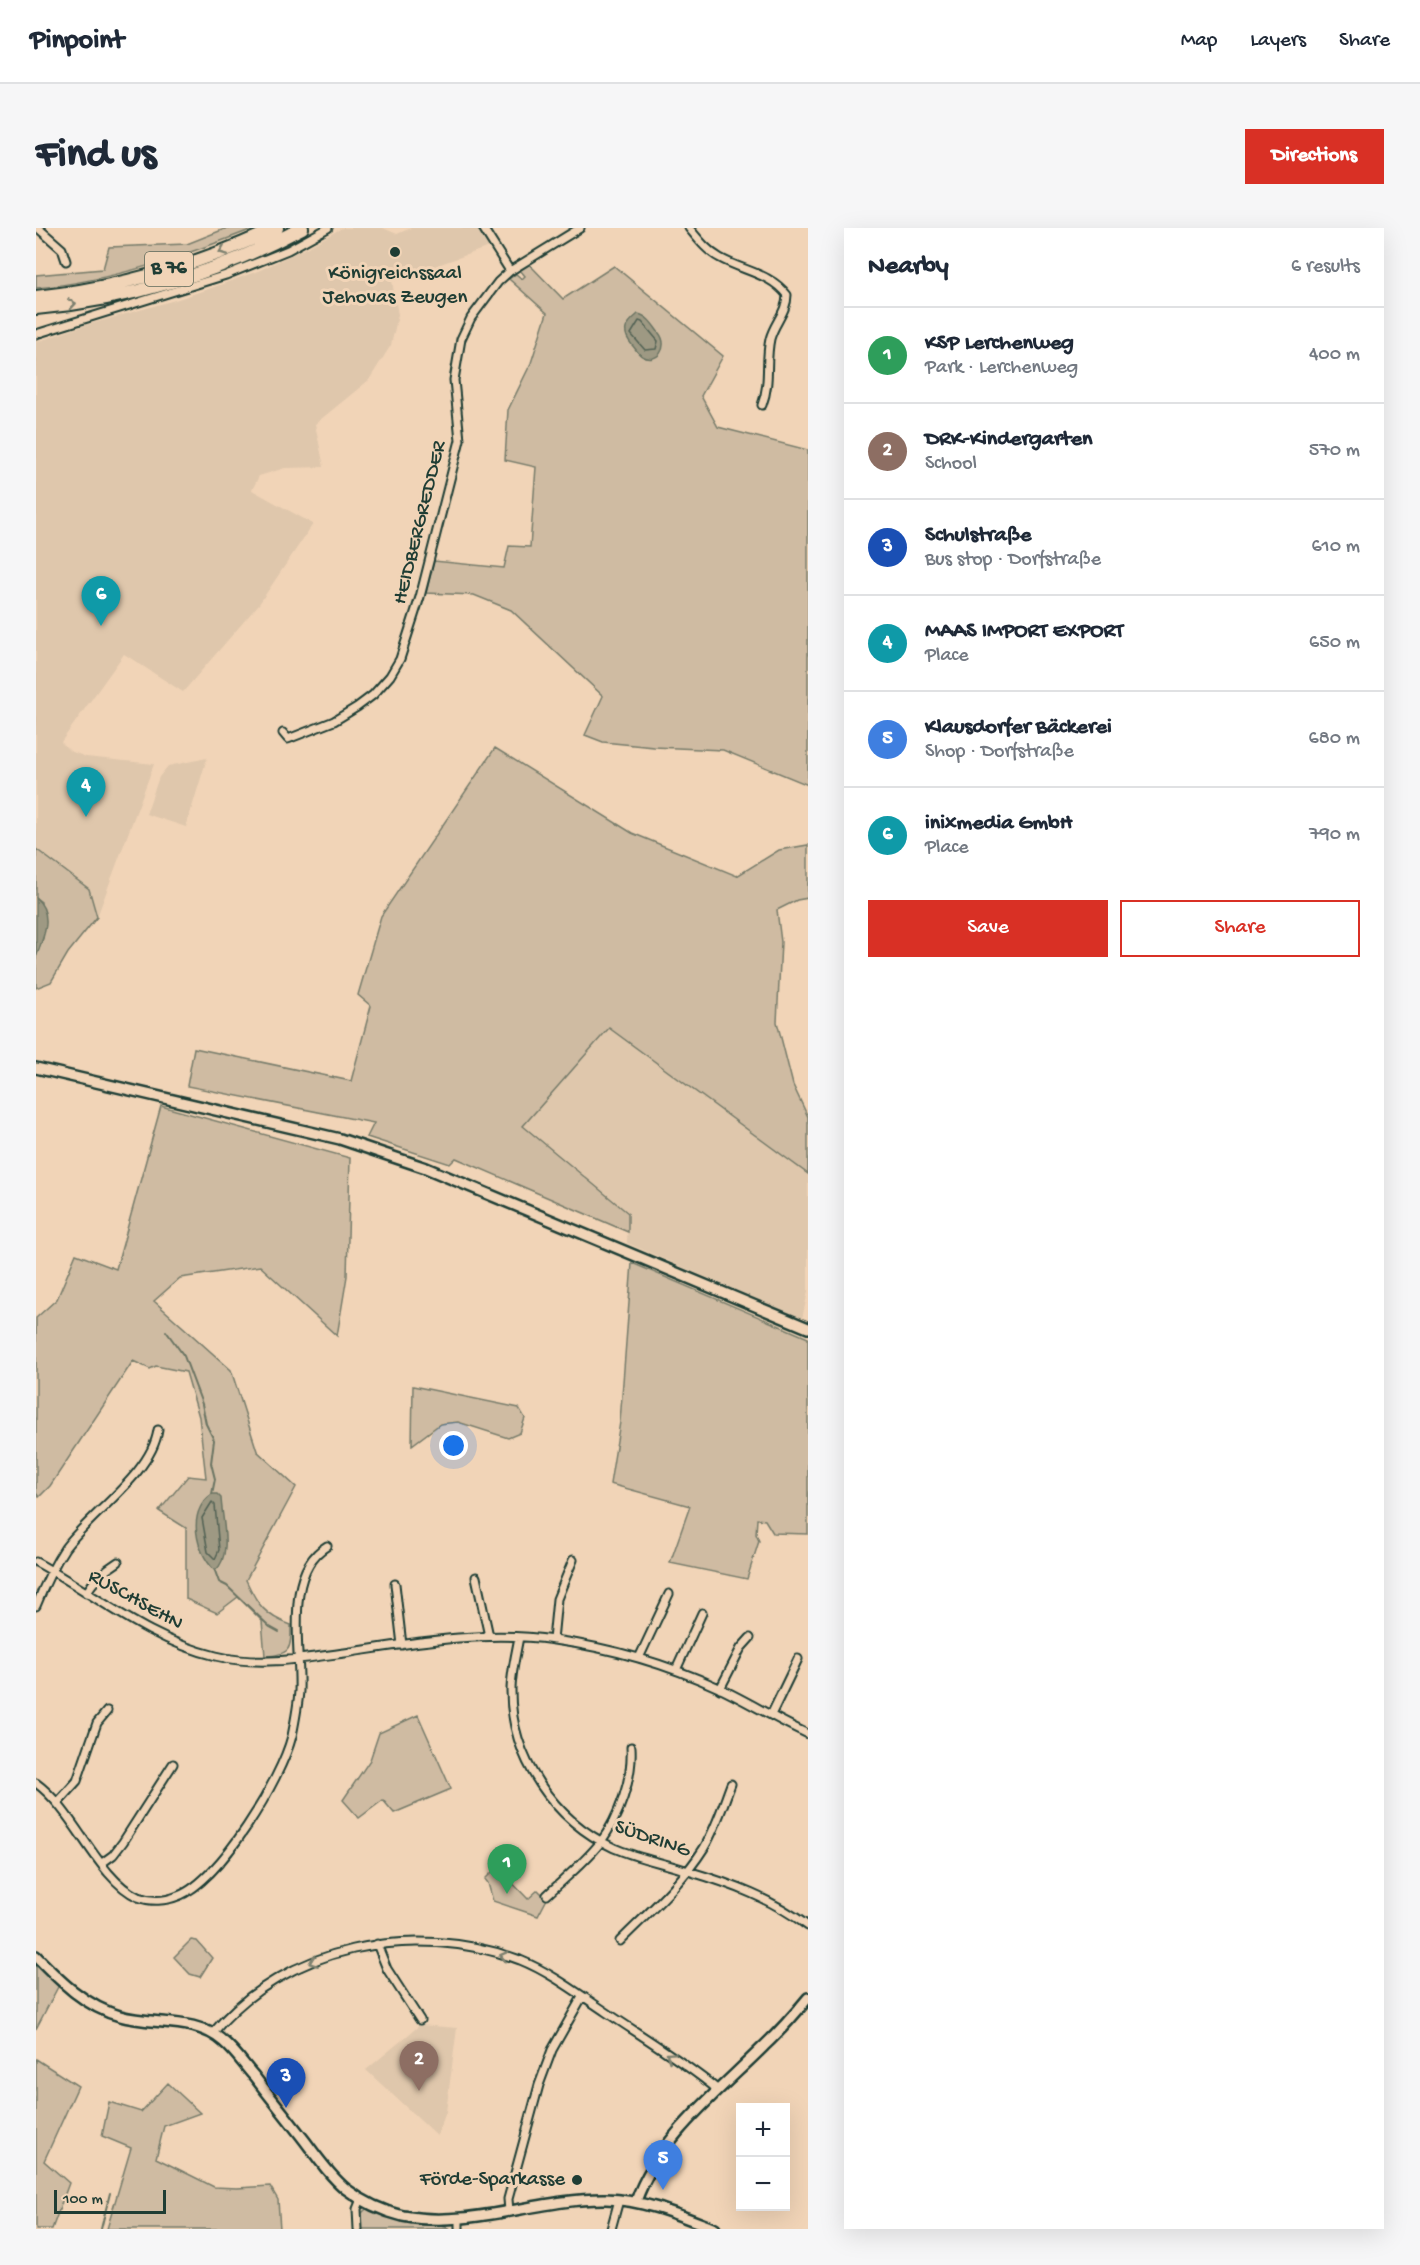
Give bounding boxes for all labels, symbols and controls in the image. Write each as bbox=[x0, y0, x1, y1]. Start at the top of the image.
text: Pinpoint bbox=[30, 25, 124, 58]
text: Map bbox=[1181, 29, 1217, 54]
text: Layers bbox=[1250, 29, 1306, 54]
text: Share bbox=[1339, 29, 1390, 54]
button: Directions bbox=[1245, 129, 1384, 184]
text: Find us bbox=[36, 132, 156, 181]
one-way arrow bbox=[218, 244, 229, 256]
marker: Königreichssaal Jehovas Zeugen bbox=[388, 245, 402, 259]
road number: B 76 bbox=[145, 252, 193, 286]
text: Nearby bbox=[868, 252, 949, 283]
text: 6 results bbox=[1291, 256, 1360, 279]
place label: Königreichssaal Jehovas Zeugen bbox=[323, 262, 467, 311]
one-way arrow bbox=[66, 298, 76, 311]
text: KSP Lerchenweg bbox=[925, 331, 1074, 357]
text: 1 bbox=[883, 344, 892, 367]
text: 400 m bbox=[1309, 344, 1360, 367]
text: Park · Lerchenweg bbox=[925, 357, 1078, 380]
text: DRK-Kindergarten bbox=[925, 427, 1093, 453]
street label: HEIDBERGREDDER bbox=[389, 438, 454, 607]
text: 2 bbox=[883, 440, 892, 463]
text: 570 m bbox=[1309, 440, 1360, 463]
text: School bbox=[925, 453, 977, 476]
text: Schulstraße bbox=[925, 523, 1031, 549]
text: 3 bbox=[882, 536, 893, 559]
text: 610 m bbox=[1311, 536, 1360, 559]
text: Bus stop · Dorfstraße bbox=[925, 549, 1101, 572]
pin: 6 bbox=[82, 576, 120, 626]
text: MAAS IMPORT EXPORT bbox=[925, 619, 1124, 645]
text: 4 bbox=[883, 632, 892, 655]
text: 650 m bbox=[1309, 632, 1360, 655]
text: Place bbox=[925, 645, 969, 668]
text: Klausdorfer Bäckerei bbox=[925, 715, 1112, 741]
text: 5 bbox=[882, 728, 893, 751]
text: 680 m bbox=[1309, 728, 1360, 751]
text: Shop · Dorfstraße bbox=[925, 741, 1074, 764]
pin: 4 bbox=[67, 768, 106, 817]
text: inixmedia GmbH bbox=[925, 811, 1072, 837]
text: 6 bbox=[882, 824, 893, 847]
text: 790 m bbox=[1309, 824, 1360, 847]
text: Place bbox=[925, 837, 969, 860]
button: Save bbox=[868, 900, 1108, 957]
button: Share bbox=[1120, 900, 1360, 957]
your location bbox=[439, 1431, 468, 1460]
street label: RUSCHSEHN bbox=[83, 1565, 187, 1637]
street label: SÜDRING bbox=[611, 1815, 694, 1865]
pin: 1 bbox=[488, 1844, 526, 1894]
one-way arrow bbox=[499, 1951, 510, 1963]
one-way arrow bbox=[309, 1954, 319, 1967]
pin: 2 bbox=[400, 2042, 439, 2091]
one-way arrow bbox=[666, 2052, 677, 2063]
pin: 3 bbox=[266, 2058, 306, 2108]
map controls bbox=[736, 2103, 790, 2211]
button: + bbox=[736, 2103, 790, 2157]
pin: 5 bbox=[644, 2140, 682, 2190]
button: − bbox=[736, 2157, 790, 2211]
place label: Förde-Sparkasse bbox=[419, 2168, 566, 2193]
marker: Förde-Sparkasse bbox=[570, 2173, 584, 2187]
scale bar bbox=[54, 2187, 166, 2214]
text: 100 m bbox=[63, 2191, 103, 2210]

